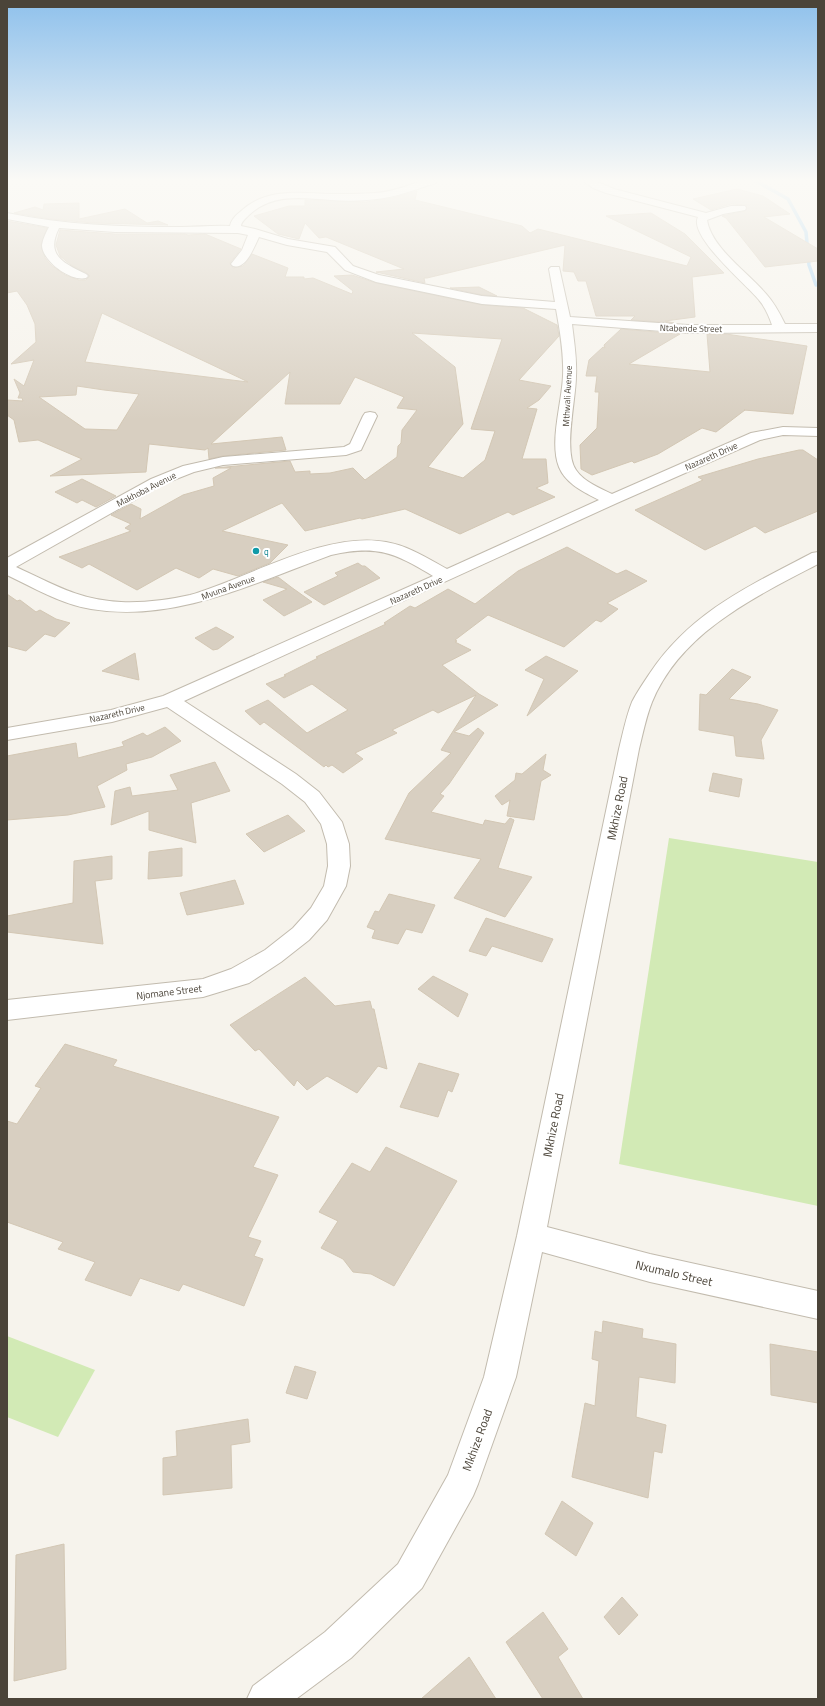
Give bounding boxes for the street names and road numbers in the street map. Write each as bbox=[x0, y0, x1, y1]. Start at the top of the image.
street label: Ntabende Street bbox=[660, 321, 723, 335]
street label: Mthwali Avenue bbox=[559, 365, 575, 427]
street label: Nazareth Drive bbox=[683, 438, 740, 473]
street label: Makhoba Avenue bbox=[114, 468, 178, 510]
street label: Mvuna Avenue bbox=[199, 571, 257, 603]
street label: Nazareth Drive bbox=[388, 572, 445, 607]
street label: Nazareth Drive bbox=[88, 700, 146, 726]
street label: Mkhize Road bbox=[601, 774, 633, 842]
street label: Njomane Street bbox=[135, 980, 203, 1003]
street label: Mkhize Road bbox=[537, 1091, 569, 1159]
street label: Nxumalo Street bbox=[634, 1255, 715, 1291]
street label: Mkhize Road bbox=[457, 1406, 497, 1474]

